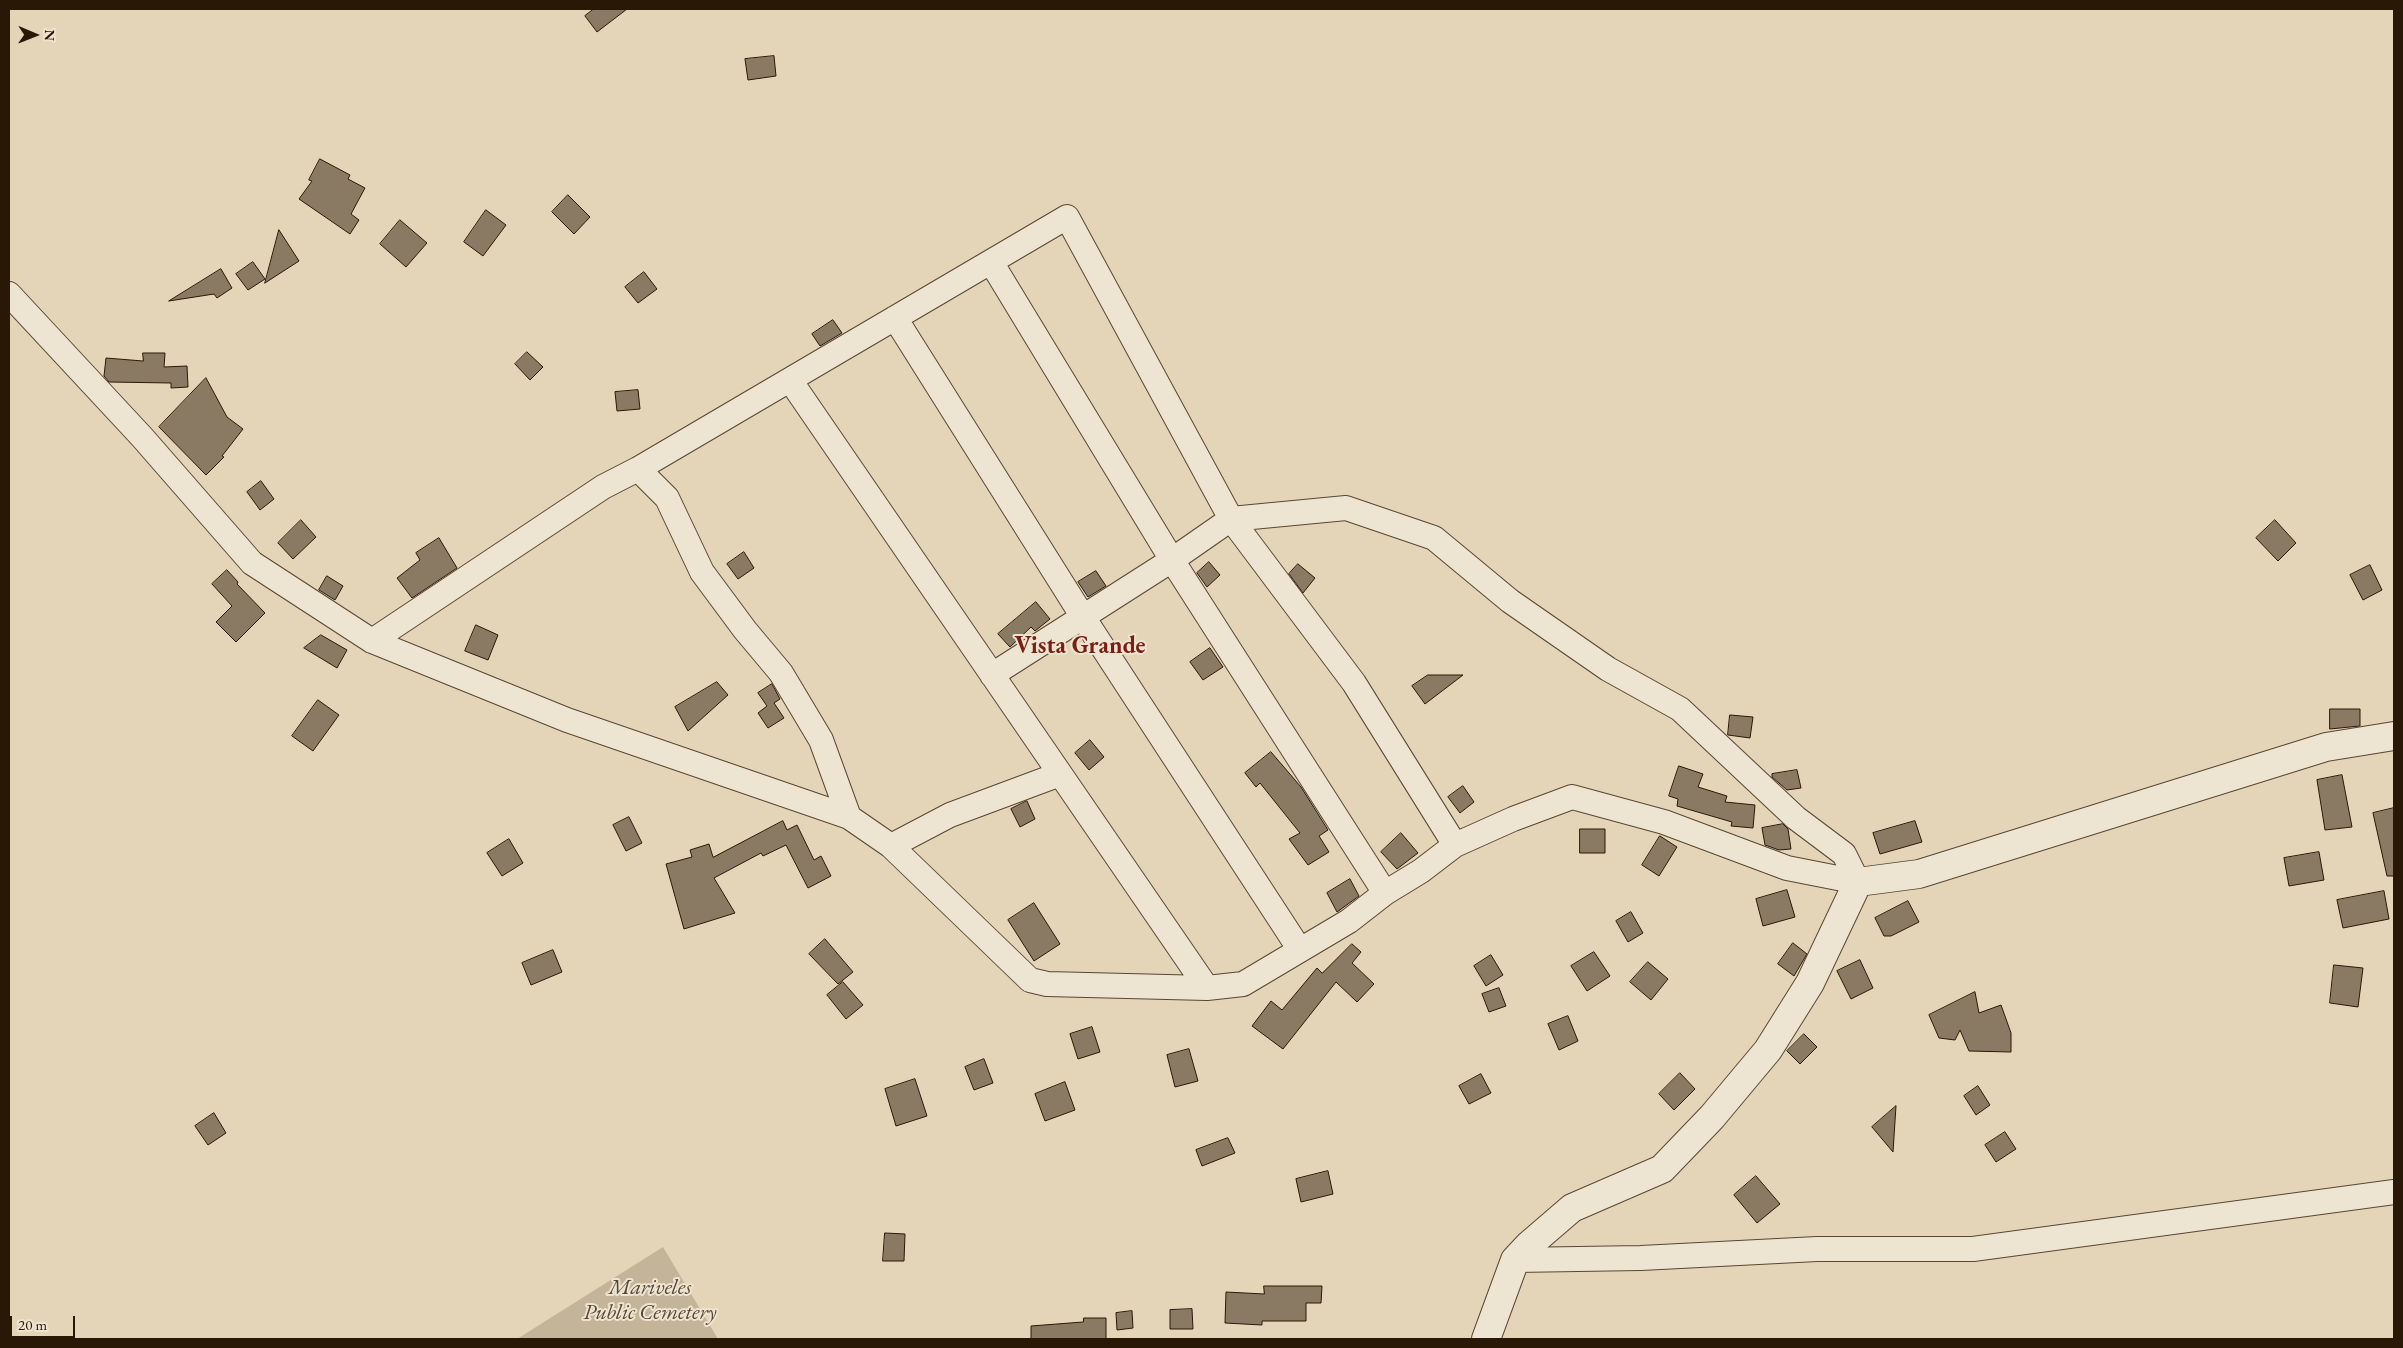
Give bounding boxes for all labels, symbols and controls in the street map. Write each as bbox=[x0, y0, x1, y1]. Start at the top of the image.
north arrow bbox=[10, 10, 60, 60]
text: N bbox=[41, 29, 59, 41]
district label: Vista Grande bbox=[1014, 632, 1146, 660]
park label: Mariveles Public Cemetery bbox=[583, 1275, 717, 1326]
scale bar bbox=[12, 1306, 78, 1338]
text: 20 m bbox=[18, 1315, 47, 1334]

